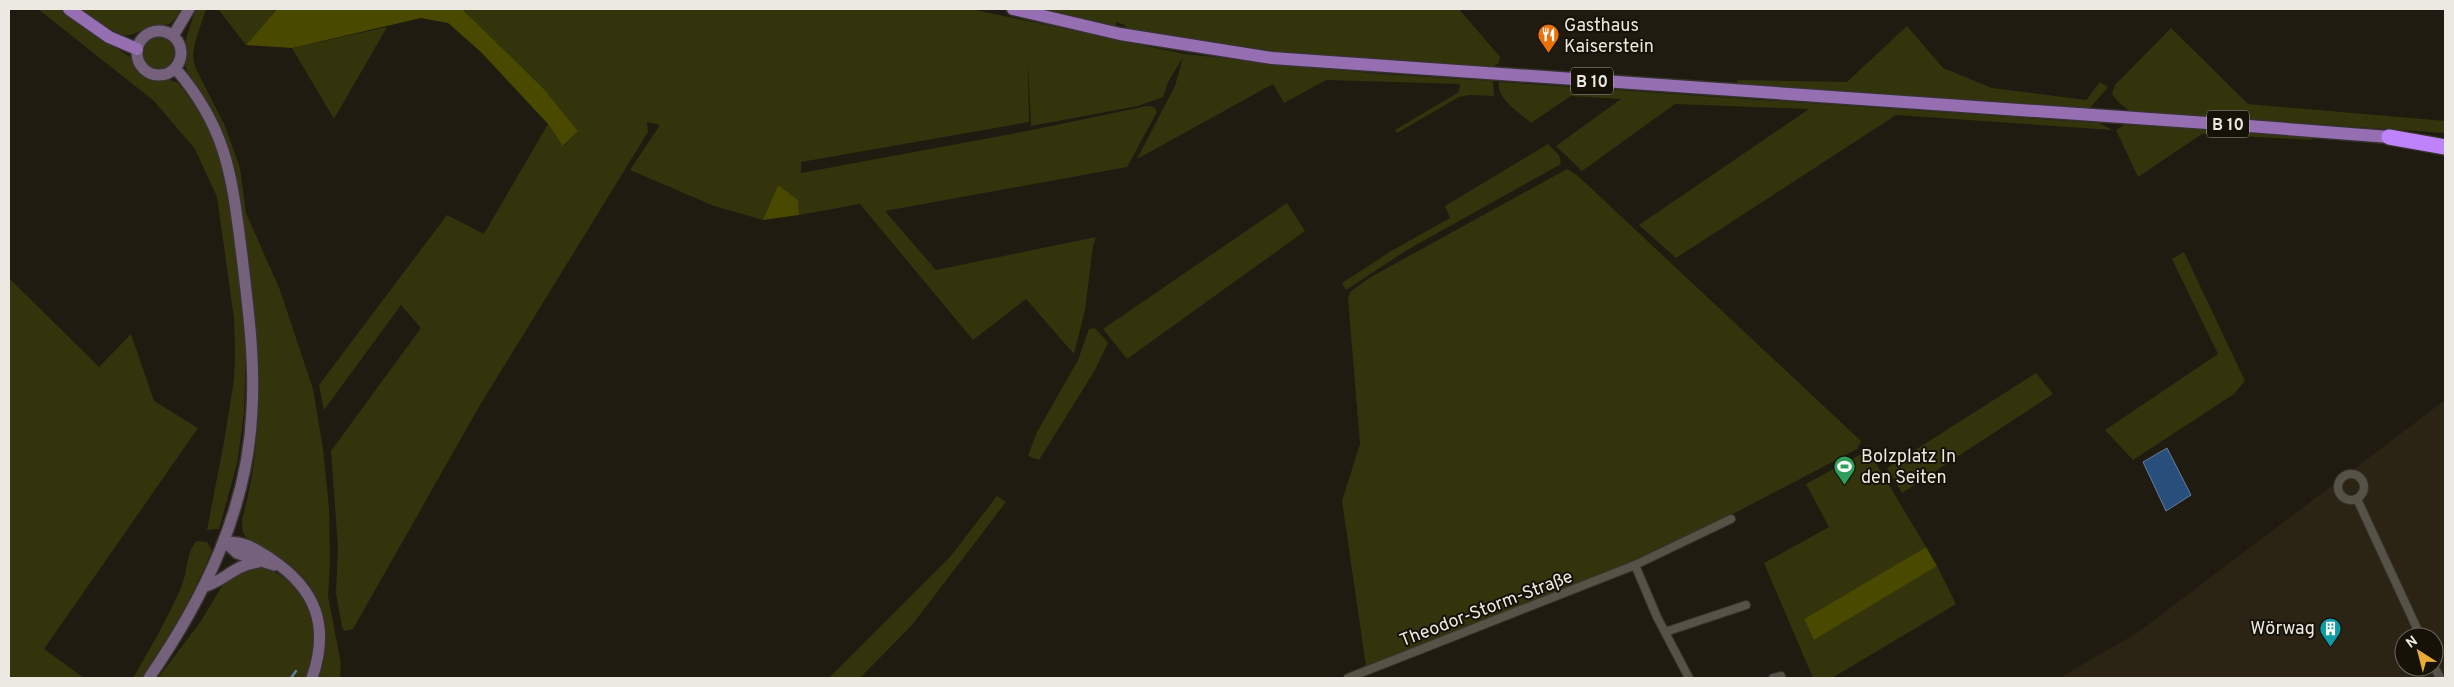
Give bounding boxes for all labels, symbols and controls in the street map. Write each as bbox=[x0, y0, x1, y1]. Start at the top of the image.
place label: Gasthaus Kaiserstein bbox=[1564, 15, 1654, 59]
restaurant icon: Gasthaus Kaiserstein bbox=[1536, 23, 1560, 54]
road number: B 10 bbox=[1571, 68, 1613, 94]
road number: B 10 bbox=[2207, 110, 2249, 138]
place label: Bolzplatz In den Seiten bbox=[1861, 446, 1956, 490]
sports icon: Bolzplatz In den Seiten bbox=[1833, 454, 1857, 485]
street label: Theodor-Storm-Straße bbox=[1397, 566, 1576, 653]
building icon: Wörwag bbox=[2319, 616, 2343, 647]
place label: Wörwag bbox=[2250, 618, 2315, 641]
north arrow bbox=[2394, 627, 2444, 677]
text: N bbox=[2403, 633, 2421, 653]

